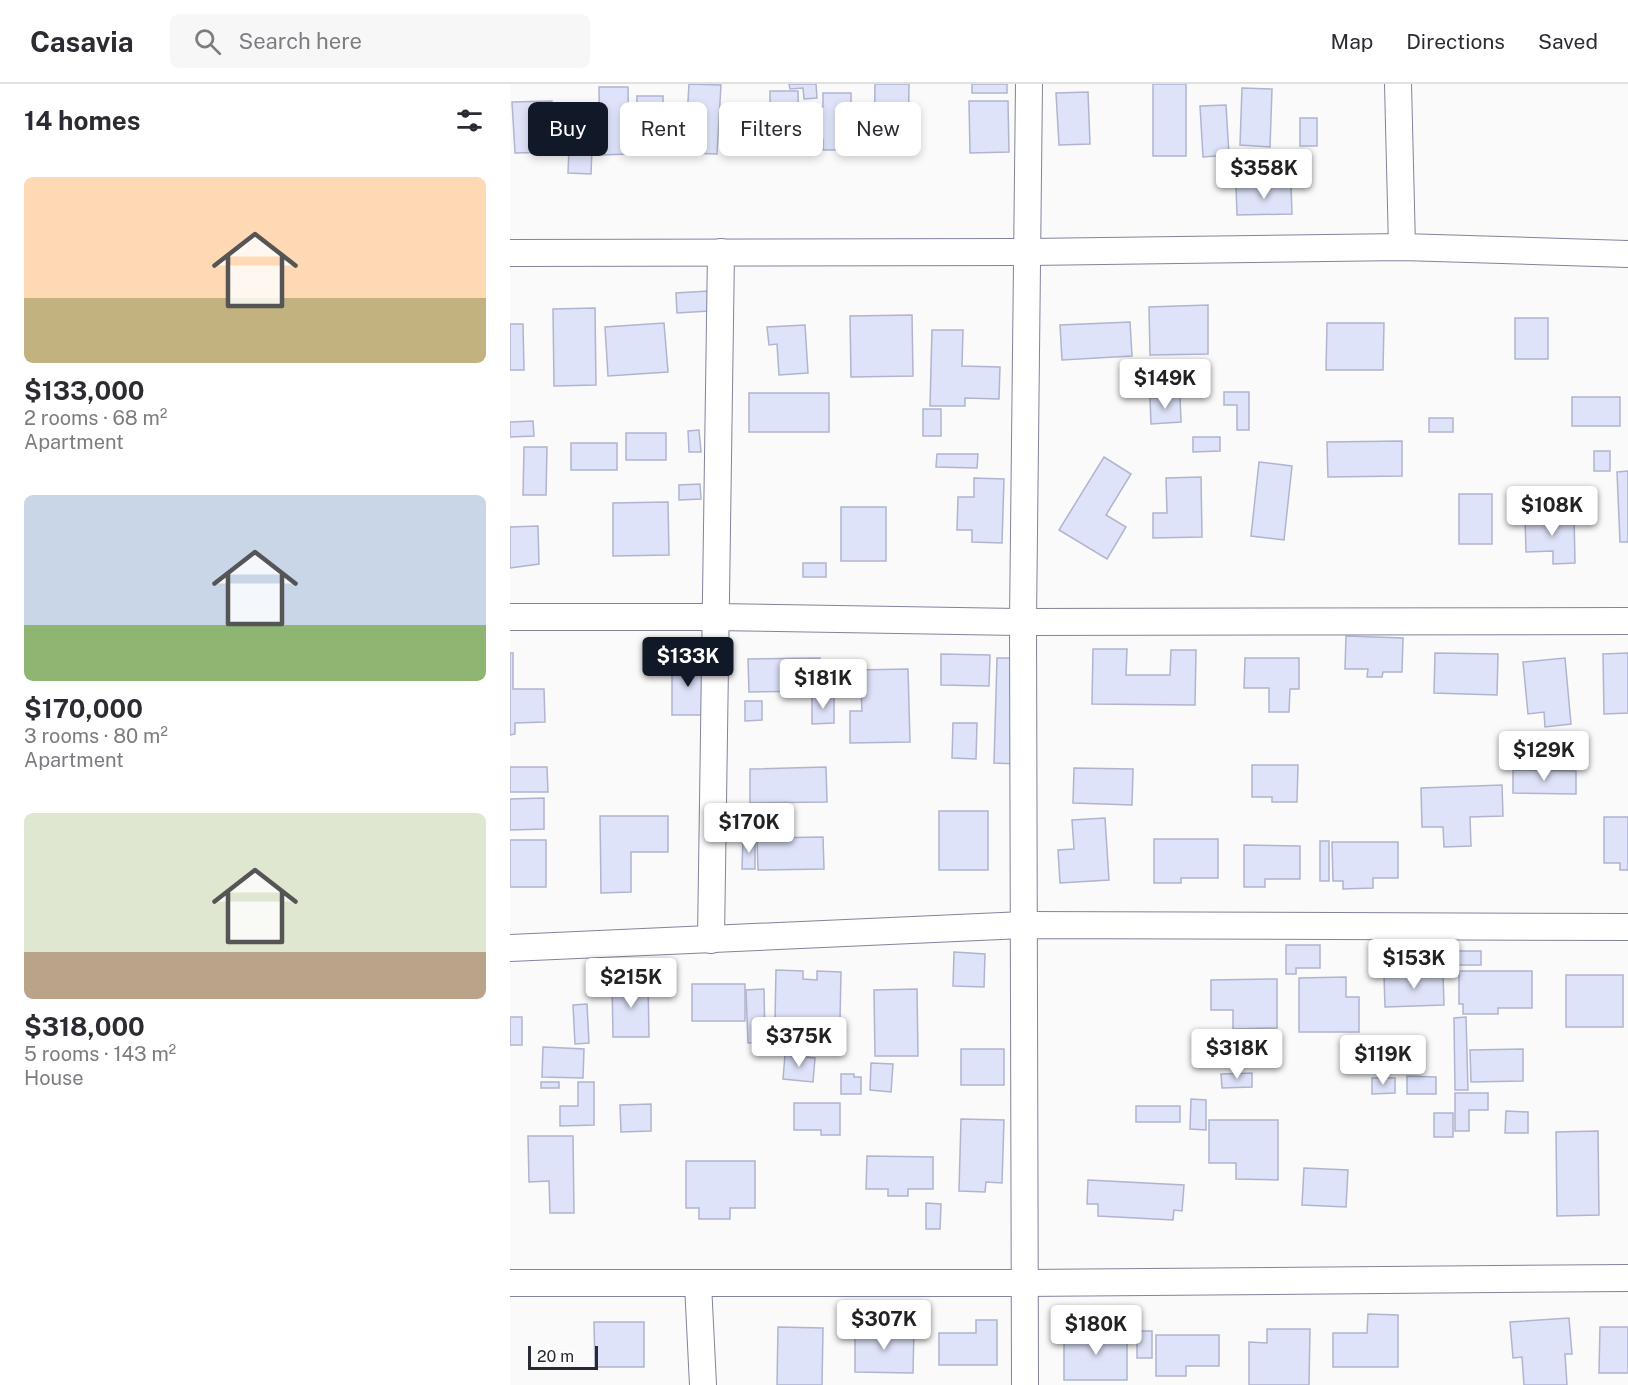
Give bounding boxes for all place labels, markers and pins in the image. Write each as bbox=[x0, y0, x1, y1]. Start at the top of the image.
pin: $358K bbox=[1222, 149, 1306, 200]
pin: $149K bbox=[1123, 359, 1207, 410]
pin: $108K bbox=[1510, 486, 1594, 537]
pin: $133K bbox=[646, 637, 730, 688]
pin: $181K bbox=[781, 659, 865, 710]
pin: $129K bbox=[1502, 731, 1586, 782]
pin: $170K bbox=[707, 803, 791, 854]
pin: $153K bbox=[1372, 939, 1456, 990]
pin: $215K bbox=[589, 958, 673, 1009]
pin: $375K bbox=[757, 1017, 841, 1068]
pin: $318K bbox=[1195, 1029, 1279, 1080]
pin: $119K bbox=[1341, 1035, 1425, 1086]
pin: $307K bbox=[842, 1300, 926, 1351]
pin: $180K bbox=[1054, 1305, 1138, 1356]

